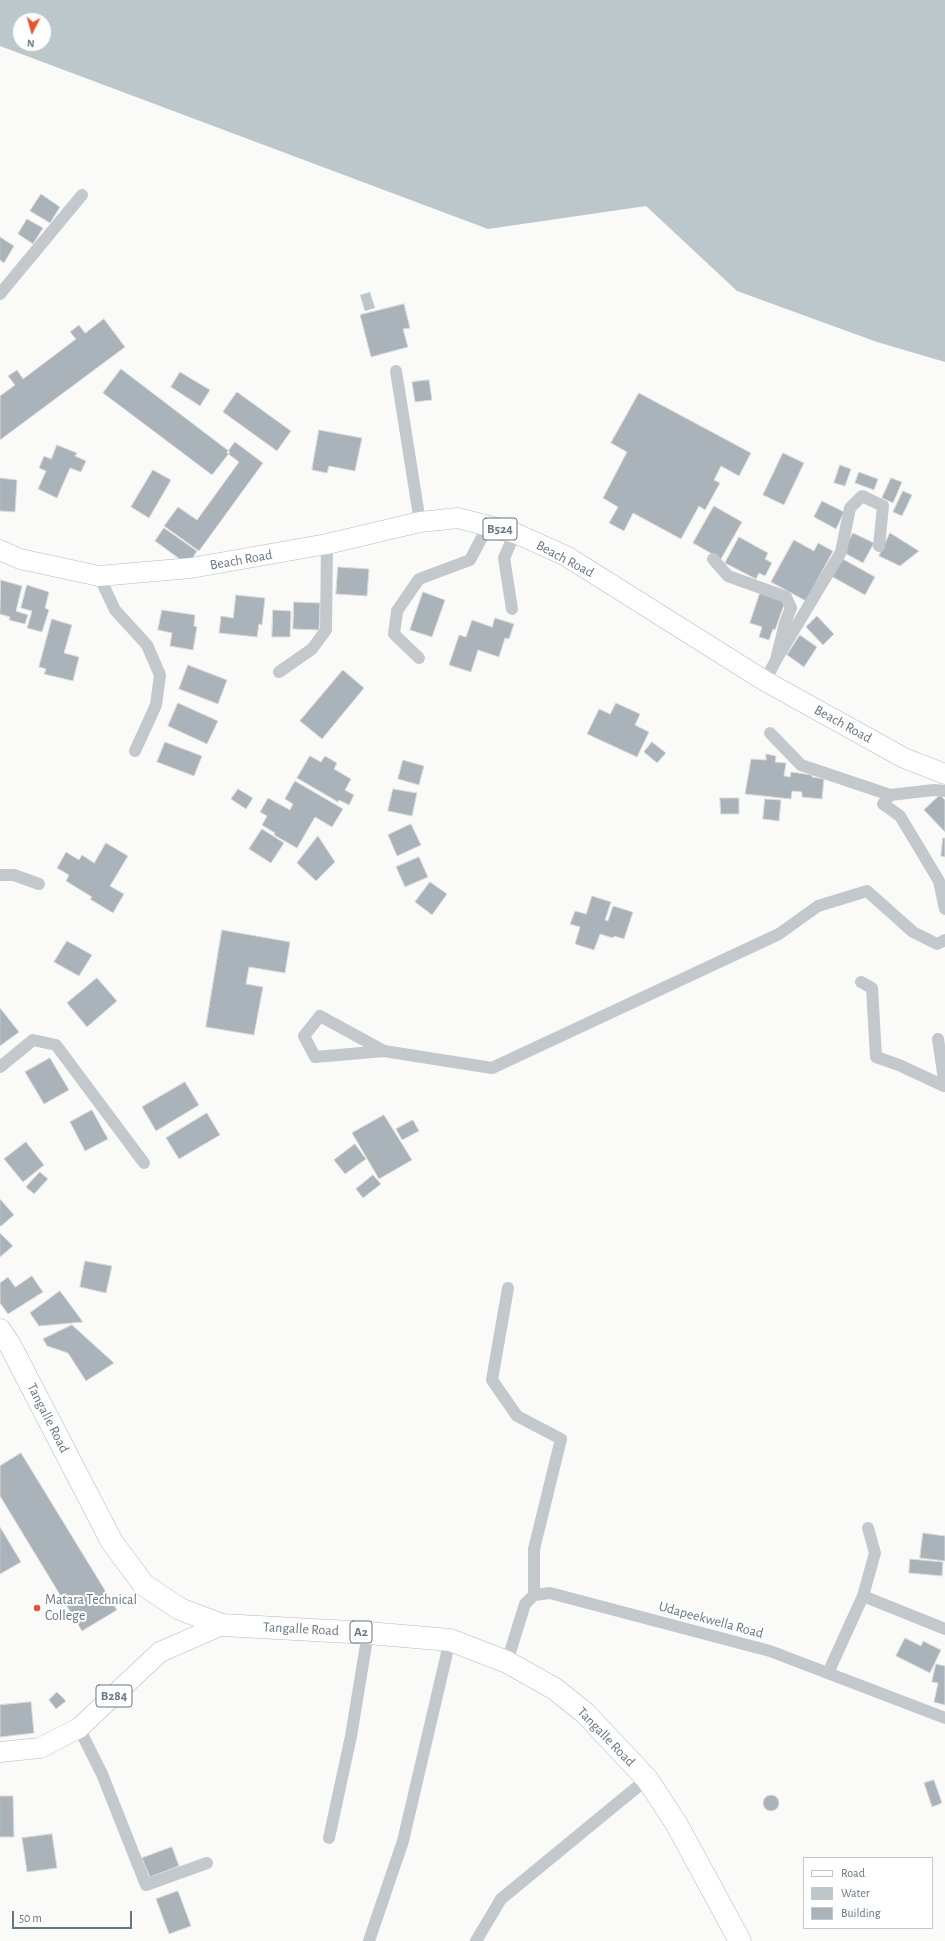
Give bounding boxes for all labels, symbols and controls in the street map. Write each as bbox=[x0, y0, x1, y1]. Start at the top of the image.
north arrow bbox=[12, 12, 52, 52]
text: N bbox=[26, 38, 35, 49]
road number: B524 bbox=[483, 518, 517, 540]
street label: Beach Road bbox=[533, 537, 597, 581]
street label: Beach Road bbox=[208, 546, 274, 574]
street label: Beach Road bbox=[811, 701, 875, 747]
street label: Tangalle Road bbox=[23, 1380, 73, 1456]
place label: Matara Technical College bbox=[45, 1592, 137, 1624]
street label: Udapeekwella Road bbox=[657, 1598, 765, 1642]
marker: Matara Technical College bbox=[32, 1603, 42, 1613]
street label: Tangalle Road bbox=[263, 1619, 339, 1639]
road number: A2 bbox=[350, 1621, 372, 1643]
road number: B284 bbox=[96, 1685, 132, 1707]
street label: Tangalle Road bbox=[574, 1704, 638, 1770]
legend bbox=[803, 1857, 933, 1929]
text: Road bbox=[841, 1867, 865, 1879]
text: Water bbox=[841, 1887, 870, 1899]
scale bar bbox=[14, 1903, 134, 1929]
text: Building bbox=[841, 1907, 881, 1919]
text: 50 m bbox=[19, 1912, 42, 1924]

